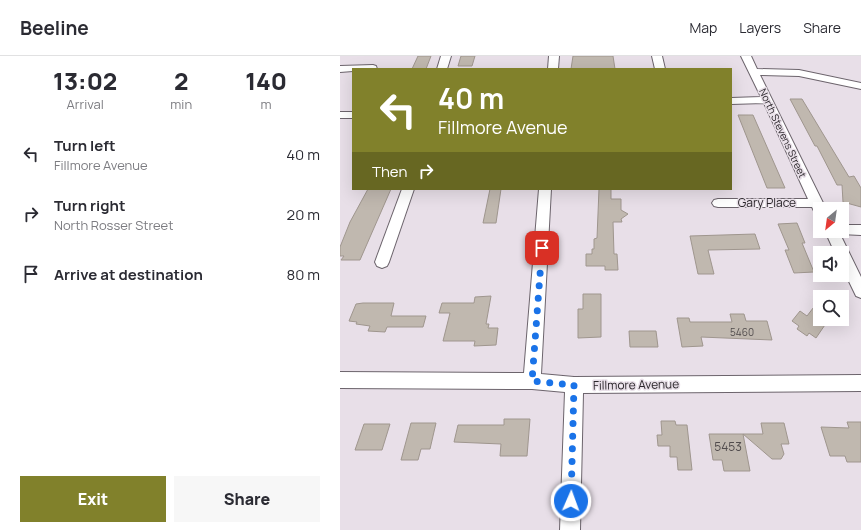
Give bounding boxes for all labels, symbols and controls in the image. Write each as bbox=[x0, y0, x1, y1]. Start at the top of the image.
text: Beeline bbox=[20, 15, 89, 41]
text: Map bbox=[689, 18, 717, 37]
text: Layers bbox=[739, 18, 781, 37]
text: Share bbox=[803, 18, 841, 37]
text: 13:02 bbox=[53, 64, 117, 97]
text: 2 bbox=[174, 64, 188, 97]
text: 140 bbox=[245, 64, 287, 97]
text: 40 m bbox=[438, 79, 504, 117]
icon: left bbox=[372, 84, 424, 136]
street label: North Stevens Street bbox=[756, 86, 810, 180]
text: Arrival bbox=[67, 95, 104, 113]
text: min bbox=[170, 95, 192, 113]
text: m bbox=[261, 95, 272, 113]
text: Fillmore Avenue bbox=[438, 115, 568, 139]
text: Turn left bbox=[54, 135, 116, 156]
icon: left bbox=[20, 143, 42, 165]
text: 40 m bbox=[286, 144, 320, 165]
text: Fillmore Avenue bbox=[54, 156, 148, 174]
icon: right bbox=[415, 160, 437, 182]
text: Then bbox=[372, 161, 407, 182]
street label: Gary Place bbox=[738, 194, 796, 211]
text: Turn right bbox=[54, 195, 125, 216]
north arrow bbox=[813, 202, 849, 238]
map controls bbox=[813, 202, 849, 326]
icon: right bbox=[20, 203, 42, 225]
text: 20 m bbox=[287, 204, 320, 225]
text: North Rosser Street bbox=[54, 216, 173, 234]
pin bbox=[525, 231, 559, 265]
icon: arrive bbox=[531, 237, 553, 259]
button: sound bbox=[813, 246, 849, 282]
icon: arrive bbox=[20, 263, 42, 285]
text: Arrive at destination bbox=[54, 264, 203, 285]
text: 80 m bbox=[286, 264, 320, 285]
button: search bbox=[813, 290, 849, 326]
house number: 5460 bbox=[730, 325, 754, 339]
street label: Fillmore Avenue bbox=[593, 375, 679, 394]
house number: 5453 bbox=[714, 438, 742, 455]
button: Exit bbox=[20, 476, 166, 522]
button: Share bbox=[174, 476, 320, 522]
position arrow bbox=[550, 480, 592, 522]

